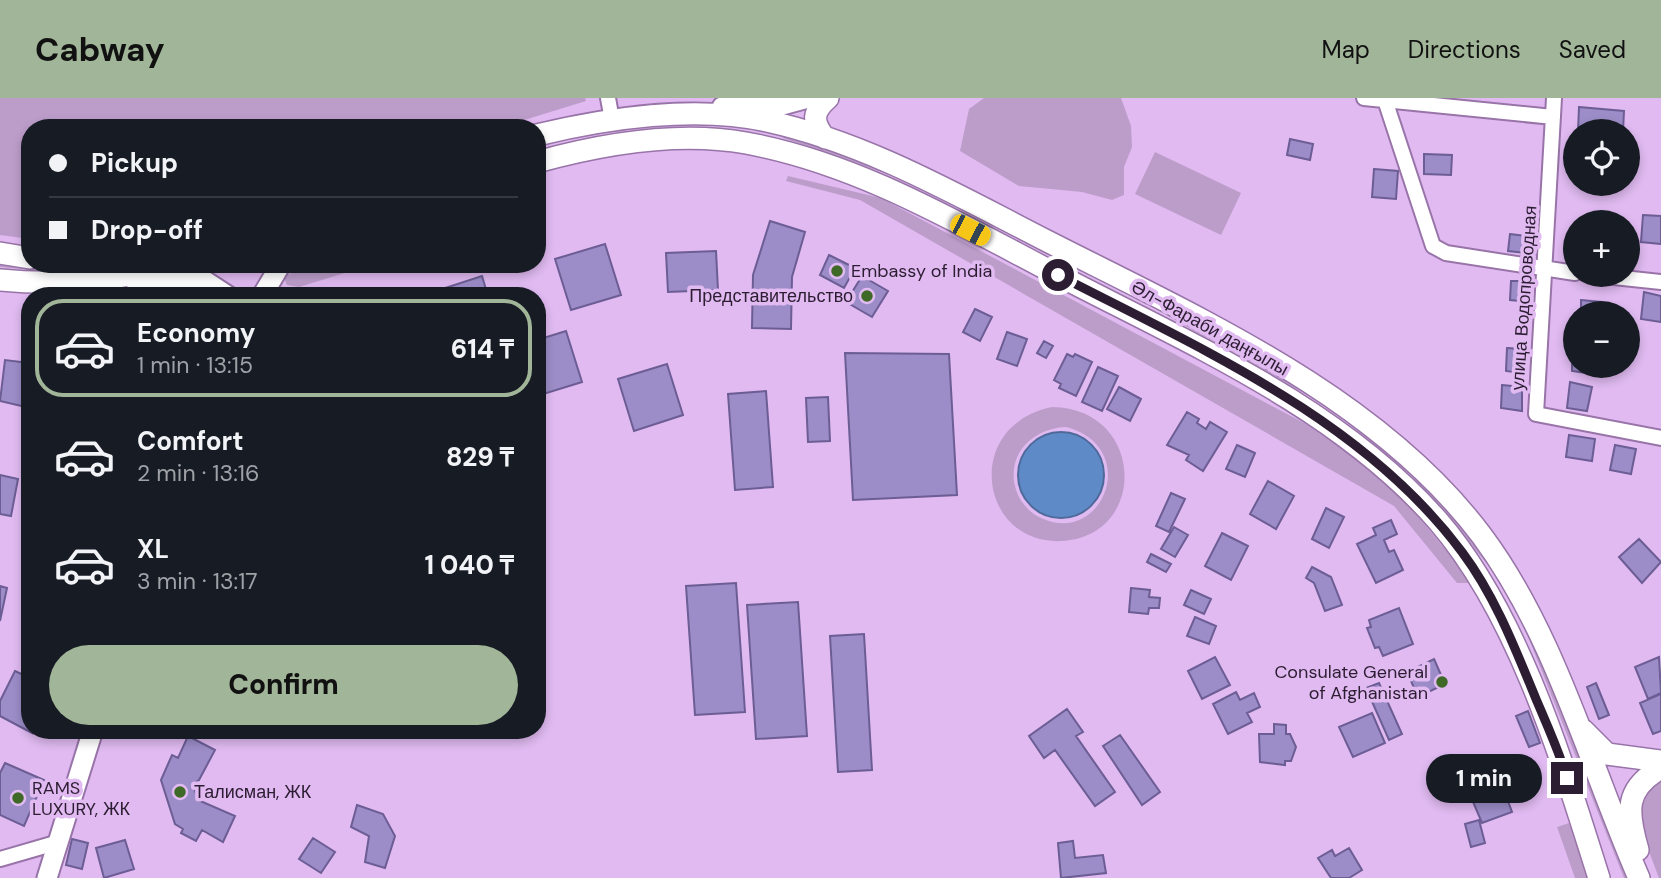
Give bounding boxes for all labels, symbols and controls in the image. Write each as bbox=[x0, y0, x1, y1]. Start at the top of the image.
text: Cabway bbox=[35, 28, 165, 71]
text: Map bbox=[1322, 34, 1370, 65]
text: Directions bbox=[1408, 34, 1521, 65]
text: Saved bbox=[1559, 34, 1626, 65]
map controls bbox=[1563, 119, 1640, 378]
button: locate bbox=[1563, 119, 1640, 196]
text: Pickup bbox=[91, 146, 178, 180]
street label: улица Водопроводная bbox=[1506, 205, 1542, 391]
button: + bbox=[1563, 210, 1640, 287]
car bbox=[947, 211, 994, 249]
text: Drop-off bbox=[91, 213, 203, 247]
place label: Embassy of India bbox=[851, 259, 992, 283]
route start bbox=[1042, 259, 1074, 291]
marker: Embassy of India bbox=[829, 263, 845, 279]
street label: Әл-Фараби даңғылы bbox=[1127, 275, 1293, 381]
place label: Представительство bbox=[689, 284, 853, 308]
marker: Представительство bbox=[859, 288, 875, 304]
button: − bbox=[1563, 301, 1640, 378]
text: Economy bbox=[137, 316, 255, 350]
icon: car bbox=[53, 317, 116, 380]
text: 614 ₸ bbox=[451, 332, 514, 366]
text: 1 min · 13:15 bbox=[137, 350, 253, 380]
text: Comfort bbox=[137, 424, 243, 458]
icon: car bbox=[53, 425, 116, 488]
text: 829 ₸ bbox=[446, 440, 514, 474]
text: 2 min · 13:16 bbox=[137, 458, 259, 488]
text: XL bbox=[137, 532, 169, 566]
icon: car bbox=[53, 533, 116, 596]
text: 1 040 ₸ bbox=[424, 548, 514, 582]
text: 3 min · 13:17 bbox=[137, 566, 258, 596]
button: Confirm bbox=[49, 645, 518, 725]
place label: Consulate General of Afghanistan bbox=[1274, 660, 1428, 705]
marker: Consulate General of Afghanistan bbox=[1434, 674, 1450, 690]
callout: 1 min bbox=[1427, 754, 1542, 802]
route end bbox=[1551, 762, 1583, 794]
text: 1 min bbox=[1456, 763, 1512, 793]
place label: RAMS LUXURY, ЖК bbox=[32, 776, 131, 821]
place label: Талисман, ЖК bbox=[194, 780, 312, 804]
marker: Талисман, ЖК bbox=[172, 784, 188, 800]
marker: RAMS LUXURY, ЖК bbox=[10, 790, 26, 806]

